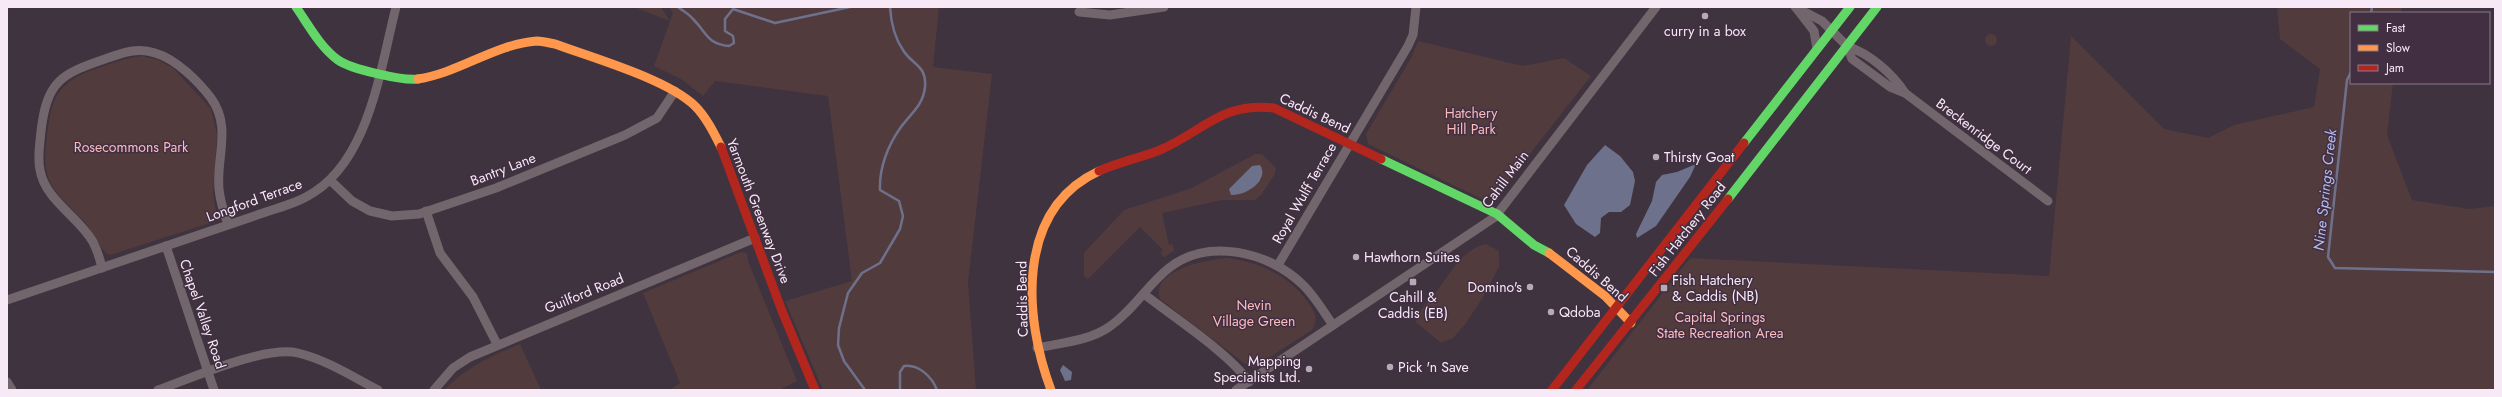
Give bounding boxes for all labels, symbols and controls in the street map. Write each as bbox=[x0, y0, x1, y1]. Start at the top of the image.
marker: curry in a box bbox=[1700, 11, 1710, 21]
legend bbox=[2350, 12, 2490, 84]
text: Fast bbox=[2386, 19, 2405, 37]
place label: curry in a box bbox=[1664, 21, 1746, 41]
text: Slow bbox=[2386, 39, 2411, 57]
text: Jam bbox=[2384, 59, 2404, 77]
street label: Caddis Bend bbox=[1276, 88, 1354, 138]
street label: Breckenridge Court bbox=[1932, 93, 2037, 179]
park label: Hatchery Hill Park bbox=[1445, 103, 1498, 139]
water label: Nine Springs Creek bbox=[2308, 127, 2342, 252]
street label: Yarmouth Greenway Drive bbox=[722, 136, 796, 286]
park label: Rosecommons Park bbox=[74, 137, 189, 157]
street label: Royal Wulff Terrace bbox=[1267, 139, 1341, 247]
street label: Cahill Main bbox=[1477, 146, 1533, 212]
street label: Bantry Lane bbox=[467, 147, 539, 191]
place label: Thirsty Goat bbox=[1664, 147, 1735, 167]
marker: Thirsty Goat bbox=[1651, 152, 1661, 162]
street label: Longford Terrace bbox=[203, 173, 305, 227]
street label: Fish Hatchery Road bbox=[1644, 178, 1730, 280]
street label: Caddis Bend bbox=[1562, 241, 1632, 307]
place label: Hawthorn Suites bbox=[1364, 247, 1460, 267]
marker: Hawthorn Suites bbox=[1351, 252, 1361, 262]
street label: Chapel Valley Road bbox=[175, 256, 231, 372]
street label: Caddis Bend bbox=[1011, 261, 1033, 337]
street label: Guilford Road bbox=[541, 268, 627, 318]
place label: Fish Hatchery & Caddis (NB) bbox=[1672, 270, 1759, 306]
marker: Cahill & Caddis (EB) bbox=[1408, 277, 1418, 287]
place label: Domino's bbox=[1467, 277, 1522, 297]
marker: Domino's bbox=[1525, 282, 1535, 292]
marker: Fish Hatchery & Caddis (NB) bbox=[1659, 283, 1669, 293]
place label: Cahill & Caddis (EB) bbox=[1378, 287, 1448, 323]
park label: Nevin Village Green bbox=[1213, 295, 1295, 331]
place label: Qdoba bbox=[1559, 302, 1600, 322]
marker: Qdoba bbox=[1546, 307, 1556, 317]
park label: Capital Springs State Recreation Area bbox=[1657, 307, 1783, 343]
place label: Mapping Specialists Ltd. bbox=[1214, 351, 1301, 387]
place label: Pick 'n Save bbox=[1398, 357, 1469, 377]
marker: Pick 'n Save bbox=[1385, 362, 1395, 372]
marker: Mapping Specialists Ltd. bbox=[1304, 364, 1314, 374]

